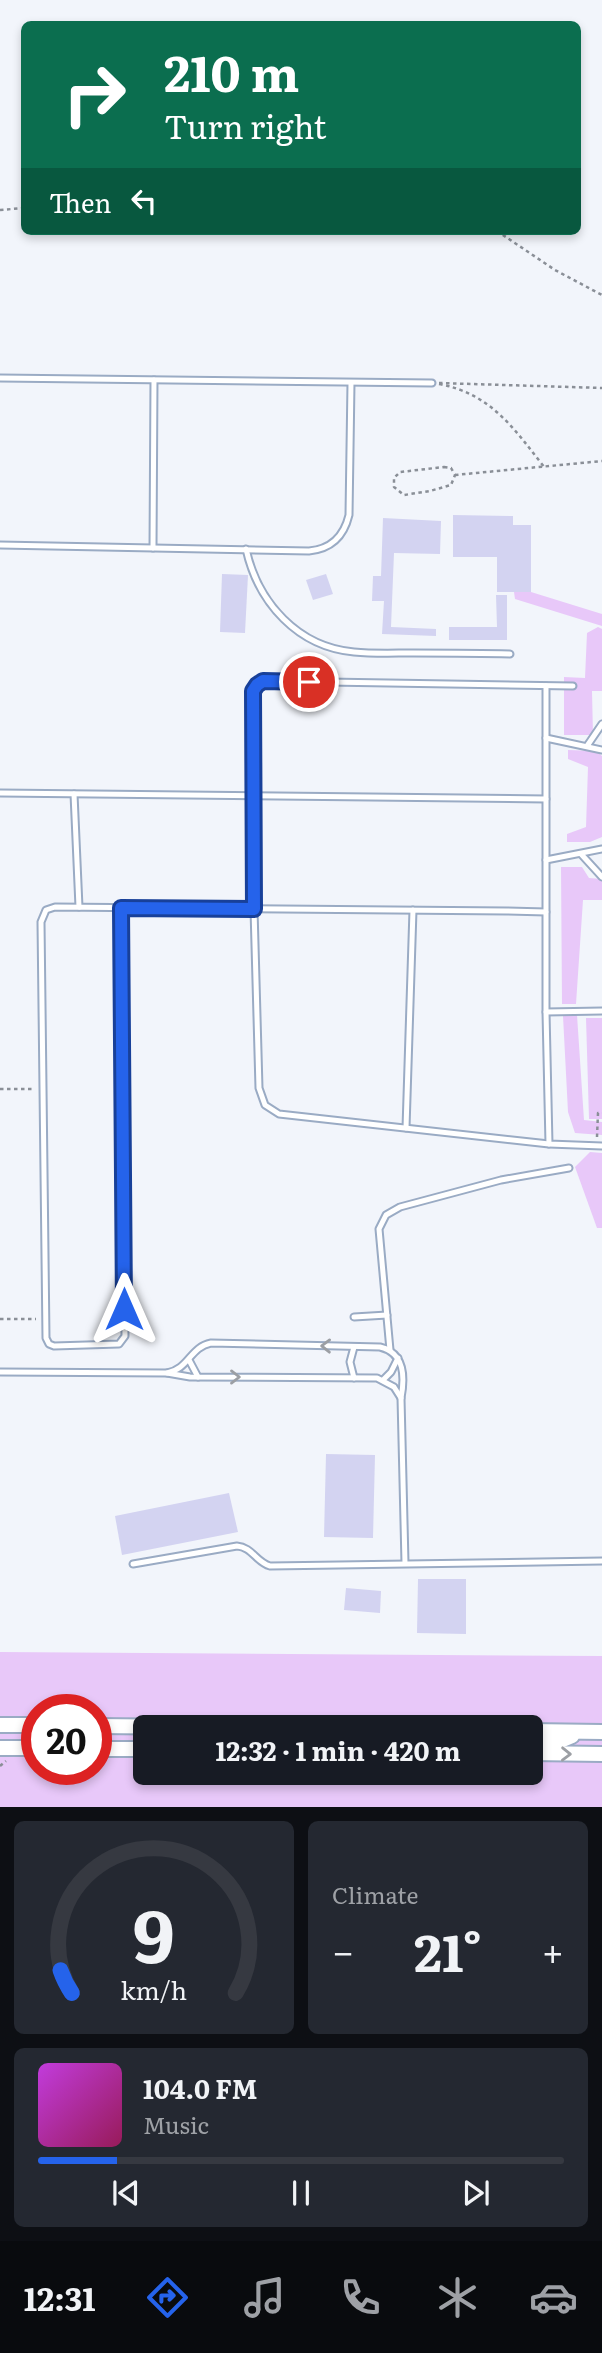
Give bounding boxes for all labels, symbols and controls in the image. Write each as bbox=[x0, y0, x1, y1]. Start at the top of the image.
text: 210 m bbox=[164, 34, 299, 107]
icon: right bbox=[49, 49, 140, 140]
text: Turn right bbox=[164, 101, 326, 149]
text: Then bbox=[49, 182, 111, 221]
icon: left bbox=[125, 182, 163, 220]
pin bbox=[279, 652, 339, 712]
icon: arrive bbox=[290, 663, 328, 701]
position arrow bbox=[87, 1272, 161, 1346]
one-way arrow bbox=[320, 1338, 331, 1354]
one-way arrow bbox=[230, 1369, 241, 1385]
speed limit sign: 20 bbox=[21, 1694, 112, 1785]
text: 12:32 · 1 min · 420 m bbox=[215, 1730, 461, 1769]
one-way arrow bbox=[561, 1746, 572, 1762]
text: Climate bbox=[332, 1877, 418, 1911]
text: 9 bbox=[133, 1878, 175, 1986]
text: 21° bbox=[414, 1911, 482, 1988]
text: − bbox=[332, 1921, 354, 1978]
text: + bbox=[542, 1921, 564, 1978]
text: km/h bbox=[121, 1971, 187, 2008]
text: 104.0 FM bbox=[143, 2068, 257, 2107]
text: Music bbox=[143, 2107, 209, 2141]
icon: previous bbox=[107, 2174, 145, 2212]
icon: pause bbox=[282, 2174, 320, 2212]
icon: next bbox=[457, 2174, 495, 2212]
text: 12:31 bbox=[24, 2273, 96, 2321]
icon: directions bbox=[143, 2273, 192, 2322]
icon: music bbox=[240, 2273, 289, 2322]
icon: phone bbox=[336, 2273, 385, 2322]
icon: climate bbox=[433, 2273, 482, 2322]
icon: car bbox=[529, 2273, 578, 2322]

